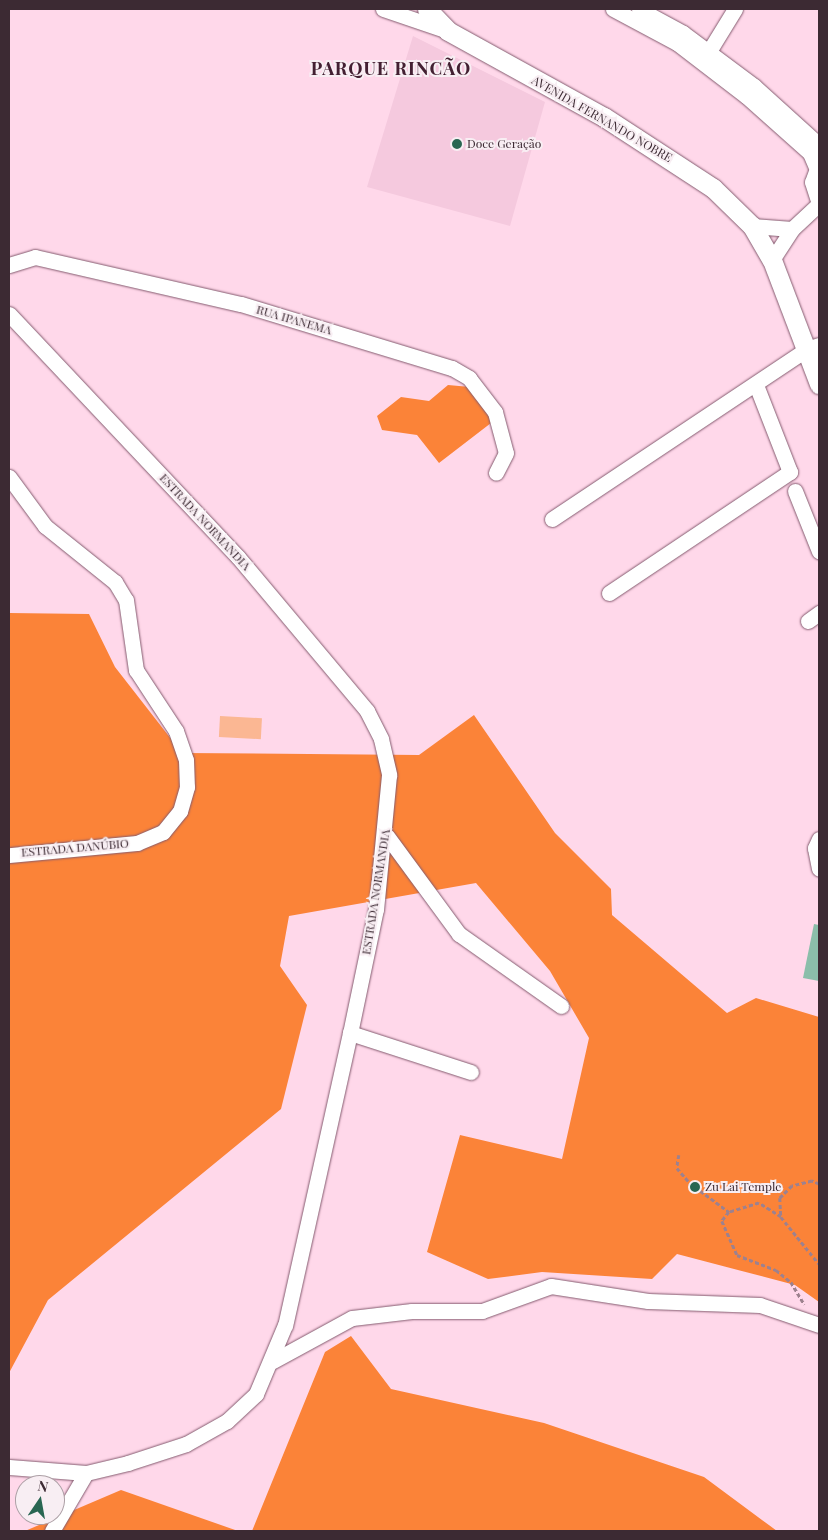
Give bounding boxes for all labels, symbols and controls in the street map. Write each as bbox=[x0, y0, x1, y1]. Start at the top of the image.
district label: PARQUE RINCÃO bbox=[309, 57, 473, 79]
street label: AVENIDA FERNANDO NOBRE bbox=[529, 73, 675, 165]
place label: Doce Geração bbox=[467, 137, 541, 151]
marker: Doce Geração bbox=[451, 138, 463, 150]
street label: RUA IPANEMA bbox=[255, 302, 333, 338]
street label: ESTRADA NORMANDIA bbox=[157, 471, 253, 573]
street label: ESTRADA NORMANDIA bbox=[359, 828, 393, 956]
street label: ESTRADA DANÚBIO bbox=[21, 836, 129, 860]
place label: Zu Lai Temple bbox=[705, 1180, 782, 1194]
marker: Zu Lai Temple bbox=[689, 1181, 701, 1193]
north arrow bbox=[15, 1475, 65, 1525]
text: N bbox=[36, 1475, 50, 1496]

